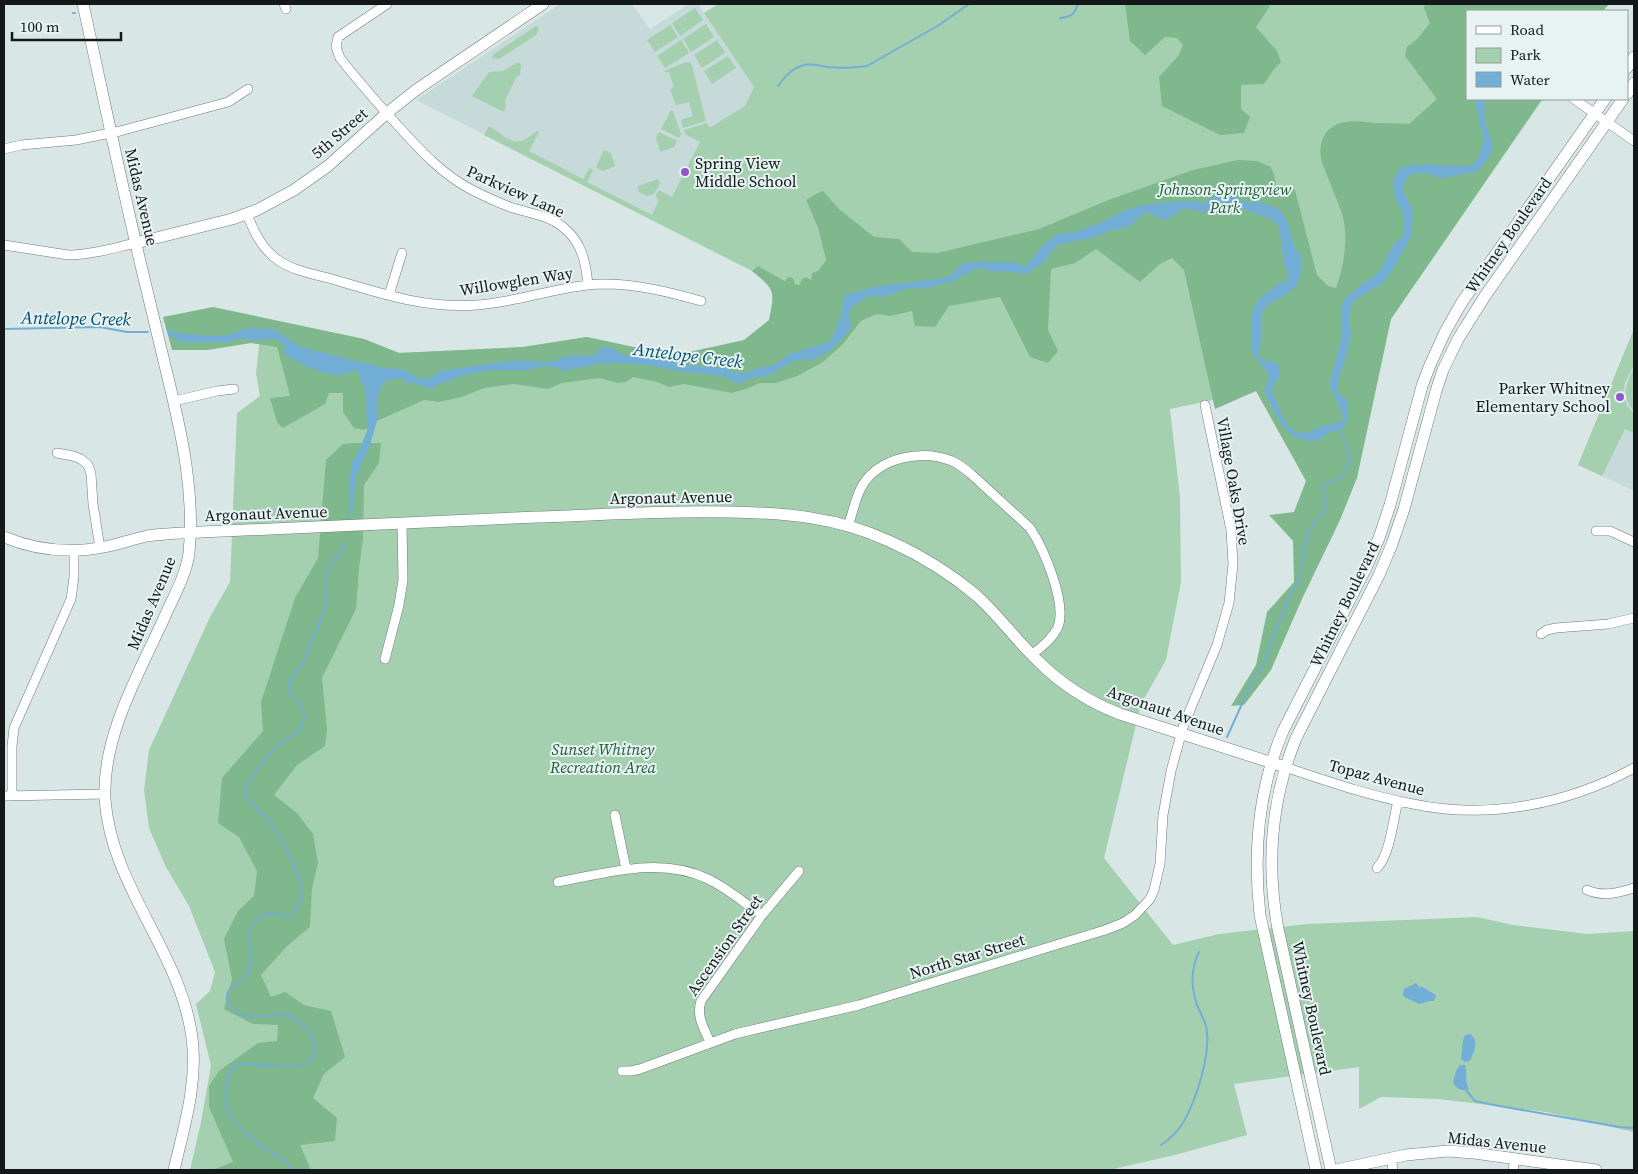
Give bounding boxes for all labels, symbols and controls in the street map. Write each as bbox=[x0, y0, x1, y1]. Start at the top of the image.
scale bar bbox=[12, 10, 121, 42]
legend bbox=[1466, 10, 1628, 100]
text: 100 m bbox=[20, 16, 60, 37]
text: Road bbox=[1510, 19, 1544, 40]
text: Park bbox=[1510, 44, 1542, 65]
text: Water bbox=[1510, 69, 1551, 90]
street label: 5th Street bbox=[306, 102, 372, 164]
street label: Midas Avenue bbox=[120, 146, 164, 248]
place label: Spring View Middle School bbox=[695, 152, 797, 192]
street label: Parkview Lane bbox=[464, 160, 568, 222]
marker: Spring View Middle School bbox=[679, 166, 691, 178]
street label: Whitney Boulevard bbox=[1460, 173, 1556, 297]
park label: Johnson-Springview Park bbox=[1157, 178, 1292, 218]
street label: Willowglen Way bbox=[458, 261, 575, 301]
water label: Antelope Creek bbox=[20, 305, 132, 331]
water label: Antelope Creek bbox=[631, 336, 745, 374]
place label: Parker Whitney Elementary School bbox=[1476, 377, 1611, 417]
marker: Parker Whitney Elementary School bbox=[1614, 391, 1626, 403]
street label: Village Oaks Drive bbox=[1212, 415, 1256, 547]
street label: Argonaut Avenue bbox=[609, 485, 733, 509]
street label: Argonaut Avenue bbox=[204, 500, 328, 526]
street label: Whitney Boulevard bbox=[1304, 538, 1384, 670]
street label: Midas Avenue bbox=[121, 553, 181, 653]
street label: Argonaut Avenue bbox=[1104, 680, 1228, 740]
park label: Sunset Whitney Recreation Area bbox=[549, 738, 657, 778]
street label: Topaz Avenue bbox=[1327, 754, 1427, 800]
street label: Ascension Street bbox=[681, 889, 767, 1000]
street label: North Star Street bbox=[907, 928, 1028, 984]
street label: Whitney Boulevard bbox=[1287, 939, 1337, 1077]
street label: Midas Avenue bbox=[1446, 1126, 1548, 1158]

